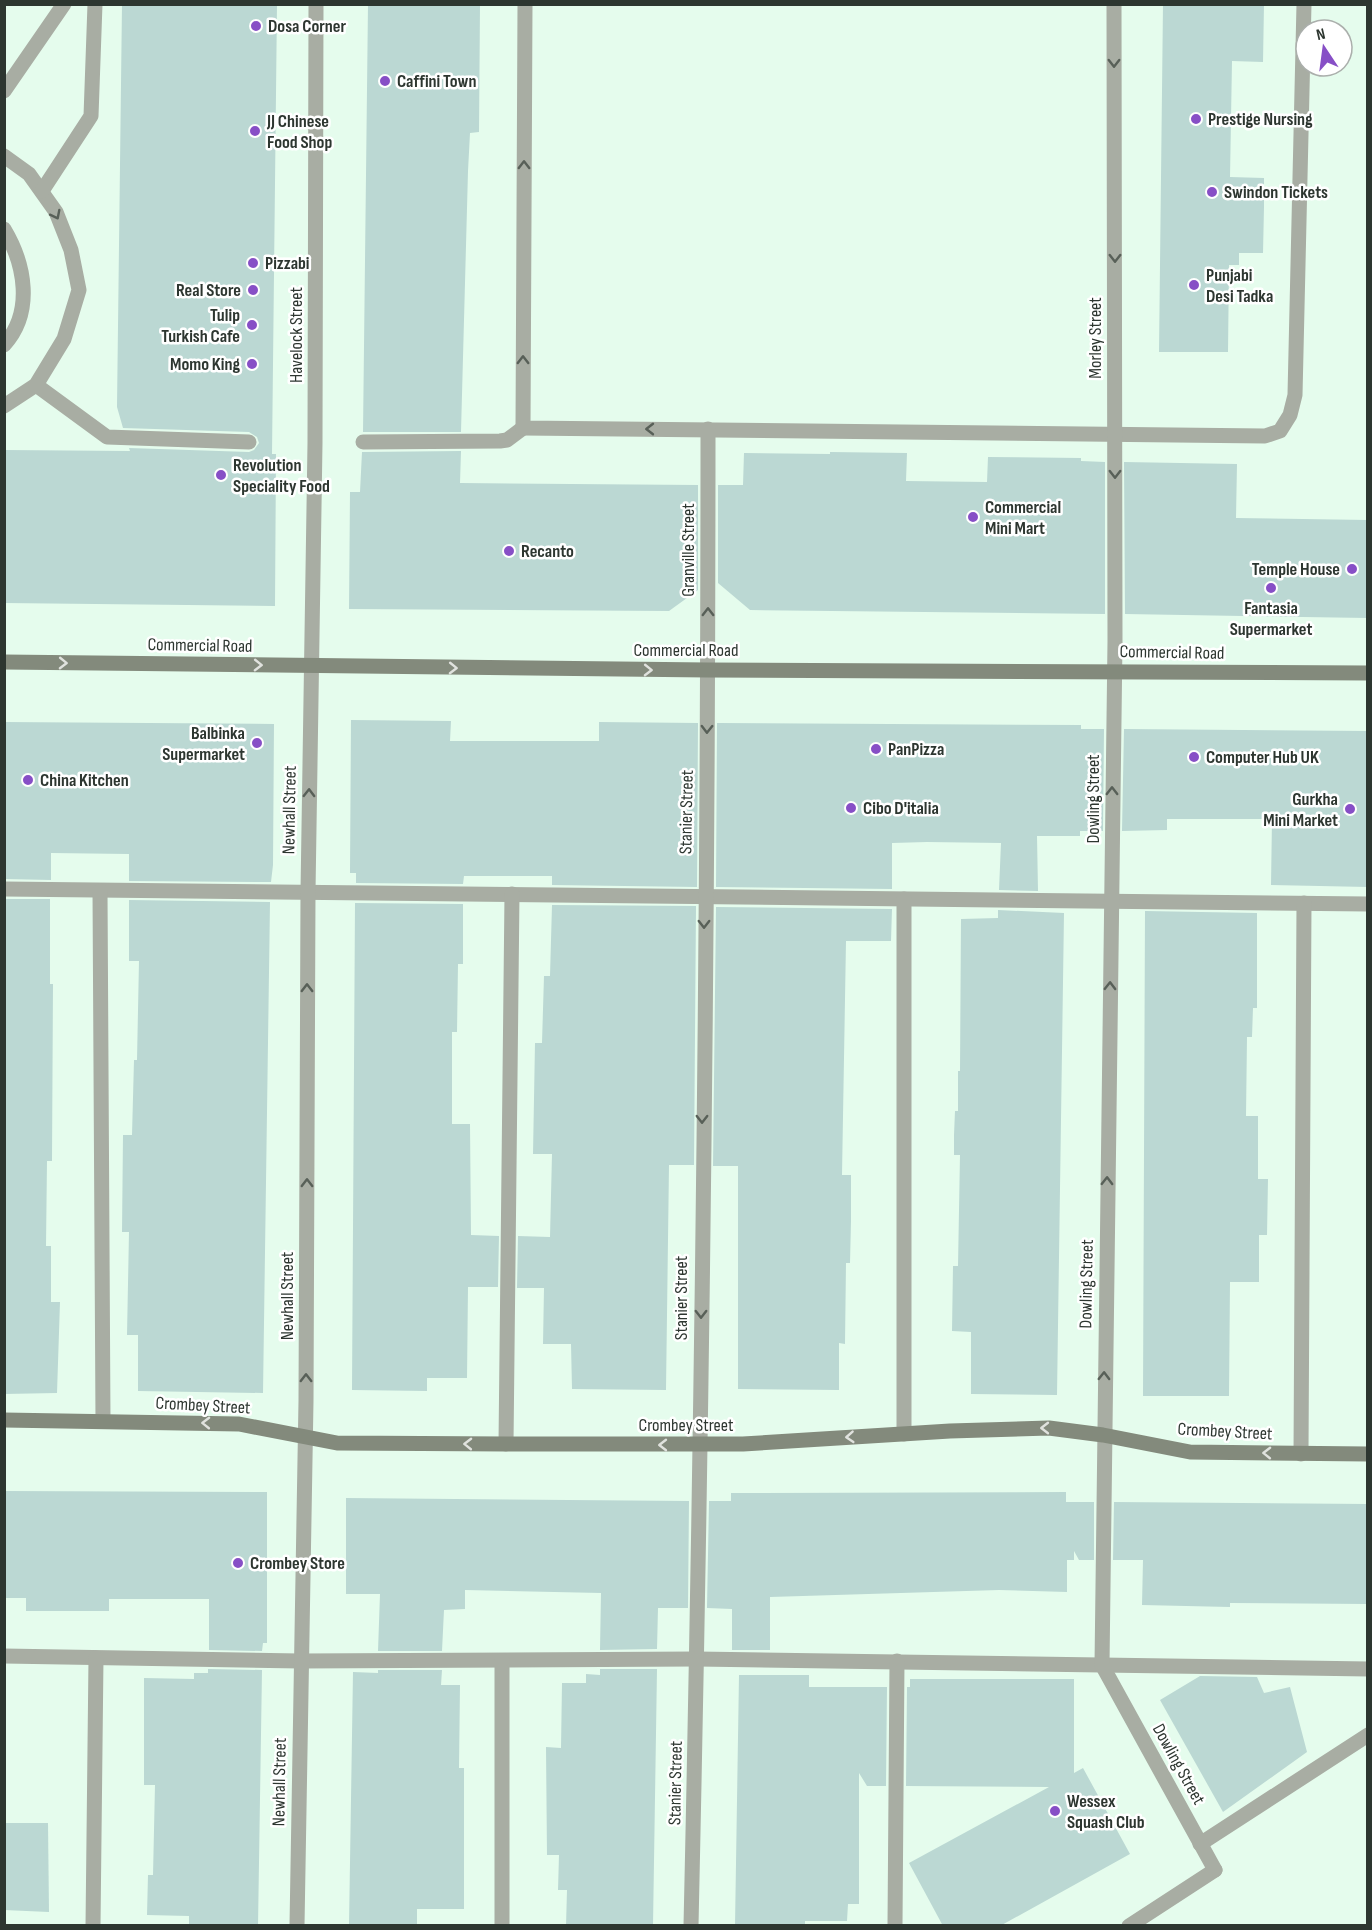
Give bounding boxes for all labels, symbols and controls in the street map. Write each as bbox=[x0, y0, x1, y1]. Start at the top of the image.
place label: Dosa Corner bbox=[268, 16, 346, 37]
north arrow bbox=[1294, 18, 1354, 78]
marker: Dosa Corner bbox=[249, 19, 263, 33]
text: N bbox=[1315, 25, 1327, 45]
one-way arrow bbox=[1108, 58, 1120, 67]
place label: Caffini Town bbox=[397, 71, 476, 92]
marker: Caffini Town bbox=[378, 74, 392, 88]
place label: Prestige Nursing bbox=[1208, 109, 1313, 130]
place label: JJ Chinese Food Shop bbox=[266, 111, 332, 153]
marker: Prestige Nursing bbox=[1189, 112, 1203, 126]
marker: JJ Chinese Food Shop bbox=[248, 124, 262, 138]
one-way arrow bbox=[518, 160, 530, 169]
place label: Swindon Tickets bbox=[1224, 182, 1328, 203]
marker: Swindon Tickets bbox=[1205, 185, 1219, 199]
one-way arrow bbox=[49, 208, 60, 219]
place label: Pizzabi bbox=[265, 253, 309, 274]
one-way arrow bbox=[1109, 253, 1121, 262]
marker: Pizzabi bbox=[246, 256, 260, 270]
place label: Punjabi Desi Tadka bbox=[1206, 265, 1273, 307]
marker: Punjabi Desi Tadka bbox=[1187, 278, 1201, 292]
place label: Real Store bbox=[176, 280, 241, 301]
marker: Real Store bbox=[246, 283, 260, 297]
street label: Havelock Street bbox=[286, 287, 307, 383]
street label: Morley Street bbox=[1085, 297, 1106, 379]
place label: Tulip Turkish Cafe bbox=[161, 305, 240, 347]
marker: Tulip Turkish Cafe bbox=[245, 318, 259, 332]
place label: Momo King bbox=[170, 354, 240, 375]
one-way arrow bbox=[517, 355, 529, 364]
marker: Momo King bbox=[245, 357, 259, 371]
one-way arrow bbox=[645, 423, 654, 435]
place label: Revolution Speciality Food bbox=[233, 455, 330, 497]
marker: Revolution Speciality Food bbox=[214, 468, 228, 482]
one-way arrow bbox=[1109, 469, 1121, 478]
place label: Commercial Mini Mart bbox=[985, 497, 1061, 539]
street label: Granville Street bbox=[678, 503, 699, 597]
marker: Commercial Mini Mart bbox=[966, 510, 980, 524]
place label: Recanto bbox=[521, 541, 574, 562]
marker: Recanto bbox=[502, 544, 516, 558]
place label: Temple House bbox=[1252, 559, 1340, 580]
marker: Temple House bbox=[1345, 562, 1359, 576]
marker: Fantasia Supermarket bbox=[1264, 581, 1278, 595]
place label: Fantasia Supermarket bbox=[1230, 598, 1312, 640]
one-way arrow bbox=[702, 607, 714, 616]
street label: Commercial Road bbox=[147, 634, 253, 657]
street label: Commercial Road bbox=[634, 640, 738, 661]
street label: Commercial Road bbox=[1119, 641, 1225, 664]
one-way arrow bbox=[58, 657, 67, 669]
one-way arrow bbox=[253, 659, 262, 671]
one-way arrow bbox=[448, 662, 457, 674]
one-way arrow bbox=[643, 664, 652, 676]
place label: Balbinka Supermarket bbox=[162, 723, 245, 765]
one-way arrow bbox=[701, 724, 713, 733]
marker: Balbinka Supermarket bbox=[250, 736, 264, 750]
place label: PanPizza bbox=[888, 739, 944, 760]
marker: PanPizza bbox=[869, 742, 883, 756]
place label: Computer Hub UK bbox=[1206, 747, 1319, 768]
marker: Computer Hub UK bbox=[1187, 750, 1201, 764]
street label: Dowling Street bbox=[1083, 754, 1104, 844]
street label: Newhall Street bbox=[278, 765, 301, 855]
street label: Stanier Street bbox=[675, 769, 698, 854]
place label: China Kitchen bbox=[40, 770, 129, 791]
marker: China Kitchen bbox=[21, 773, 35, 787]
one-way arrow bbox=[1106, 787, 1119, 796]
one-way arrow bbox=[303, 789, 315, 798]
place label: Gurkha Mini Market bbox=[1263, 789, 1338, 831]
place label: Cibo D'italia bbox=[863, 798, 939, 819]
marker: Cibo D'italia bbox=[844, 801, 858, 815]
marker: Gurkha Mini Market bbox=[1343, 802, 1357, 816]
one-way arrow bbox=[698, 919, 710, 928]
one-way arrow bbox=[1104, 982, 1117, 991]
one-way arrow bbox=[301, 984, 313, 993]
one-way arrow bbox=[696, 1114, 709, 1123]
one-way arrow bbox=[1101, 1177, 1113, 1186]
one-way arrow bbox=[301, 1179, 313, 1188]
street label: Dowling Street bbox=[1075, 1239, 1098, 1329]
street label: Newhall Street bbox=[277, 1251, 298, 1340]
street label: Stanier Street bbox=[671, 1255, 692, 1340]
one-way arrow bbox=[695, 1309, 707, 1318]
one-way arrow bbox=[1098, 1372, 1110, 1381]
one-way arrow bbox=[300, 1374, 312, 1383]
street label: Crombey Street bbox=[155, 1393, 251, 1418]
street label: Crombey Street bbox=[639, 1415, 734, 1436]
one-way arrow bbox=[201, 1417, 210, 1429]
street label: Crombey Street bbox=[1177, 1419, 1273, 1444]
one-way arrow bbox=[1040, 1422, 1049, 1434]
one-way arrow bbox=[846, 1431, 855, 1444]
one-way arrow bbox=[464, 1438, 473, 1450]
one-way arrow bbox=[659, 1439, 668, 1451]
one-way arrow bbox=[1263, 1447, 1272, 1459]
place label: Crombey Store bbox=[250, 1553, 345, 1574]
marker: Crombey Store bbox=[231, 1556, 245, 1570]
street label: Dowling Street bbox=[1148, 1720, 1210, 1809]
street label: Newhall Street bbox=[268, 1737, 291, 1827]
street label: Stanier Street bbox=[664, 1740, 687, 1825]
place label: Wessex Squash Club bbox=[1067, 1791, 1145, 1833]
marker: Wessex Squash Club bbox=[1048, 1804, 1062, 1818]

